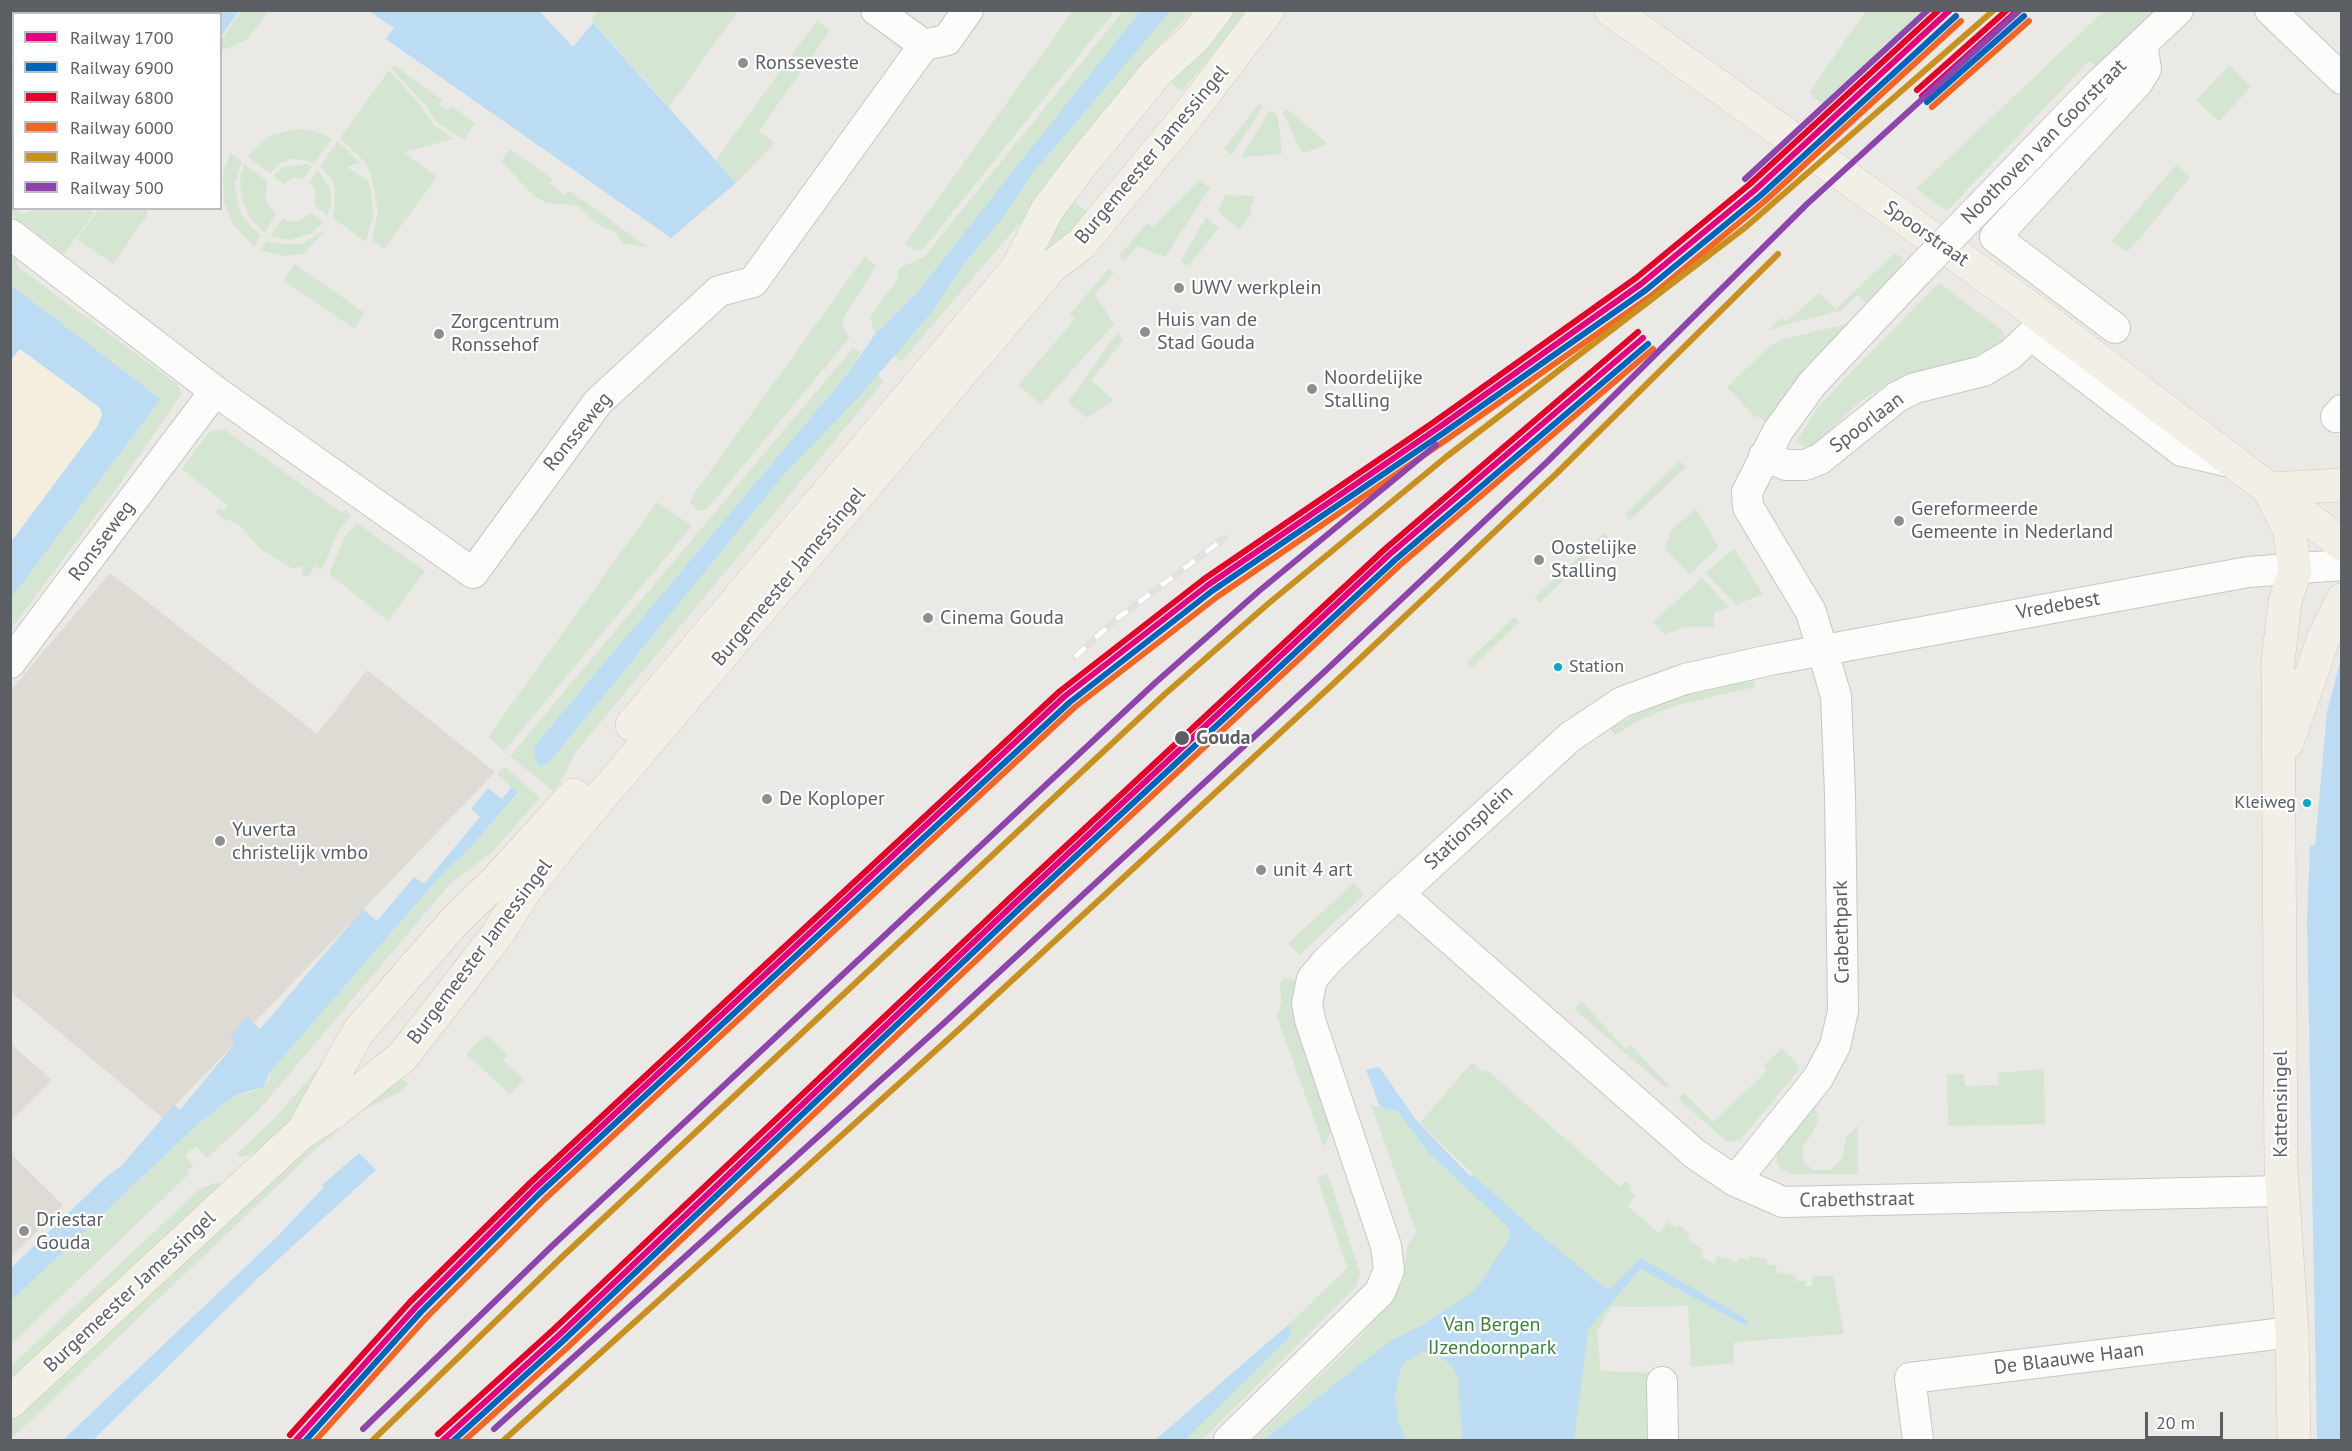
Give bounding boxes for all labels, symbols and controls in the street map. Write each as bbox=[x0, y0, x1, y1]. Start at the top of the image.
legend bbox=[12, 12, 222, 210]
text: Railway 1700 bbox=[70, 26, 173, 49]
place label: Ronsseveste bbox=[755, 51, 859, 75]
street label: Noothoven van Goorstraat bbox=[1956, 54, 2132, 230]
text: Railway 6900 bbox=[70, 56, 173, 79]
marker: Ronsseveste bbox=[736, 56, 750, 70]
street label: Burgemeester Jamessingel bbox=[1070, 61, 1234, 249]
text: Railway 6800 bbox=[70, 86, 173, 109]
text: Railway 6000 bbox=[70, 116, 173, 139]
text: Railway 4000 bbox=[70, 146, 173, 169]
text: Railway 500 bbox=[70, 176, 164, 199]
street label: Spoorstraat bbox=[1879, 196, 1973, 272]
place label: UWV werkplein bbox=[1191, 276, 1321, 300]
marker: UWV werkplein bbox=[1172, 281, 1186, 295]
place label: Huis van de Stad Gouda bbox=[1157, 308, 1257, 355]
place label: Zorgcentrum Ronssehof bbox=[451, 310, 559, 357]
marker: Huis van de Stad Gouda bbox=[1138, 325, 1152, 339]
marker: Zorgcentrum Ronssehof bbox=[432, 327, 446, 341]
place label: Noordelijke Stalling bbox=[1324, 366, 1423, 413]
marker: Noordelijke Stalling bbox=[1305, 382, 1319, 396]
street label: Spoorlaan bbox=[1825, 387, 1909, 459]
street label: Ronsseweg bbox=[539, 388, 617, 476]
street label: Burgemeester Jamessingel bbox=[707, 483, 871, 671]
street label: Ronsseweg bbox=[64, 496, 140, 586]
place label: Gereformeerde Gemeente in Nederland bbox=[1911, 497, 2113, 544]
marker: Gereformeerde Gemeente in Nederland bbox=[1892, 514, 1906, 528]
place label: Oostelijke Stalling bbox=[1551, 536, 1637, 583]
marker: Oostelijke Stalling bbox=[1532, 553, 1546, 567]
street label: Vredebest bbox=[2014, 587, 2102, 625]
place label: Cinema Gouda bbox=[940, 606, 1064, 630]
marker: Cinema Gouda bbox=[921, 611, 935, 625]
place label: Station bbox=[1569, 656, 1624, 678]
marker: Station bbox=[1552, 661, 1564, 673]
place label: Gouda bbox=[1196, 726, 1250, 750]
marker: Gouda bbox=[1173, 729, 1191, 747]
street label: Stationsplein bbox=[1420, 781, 1518, 875]
place label: De Koploper bbox=[779, 787, 885, 811]
marker: De Koploper bbox=[760, 792, 774, 806]
place label: Kleiweg bbox=[2234, 792, 2296, 814]
marker: Kleiweg bbox=[2301, 797, 2313, 809]
place label: Yuverta christelijk vmbo bbox=[232, 818, 368, 865]
marker: Yuverta christelijk vmbo bbox=[213, 834, 227, 848]
street label: Burgemeester Jamessingel bbox=[402, 855, 558, 1049]
place label: unit 4 art bbox=[1273, 858, 1353, 882]
marker: unit 4 art bbox=[1254, 863, 1268, 877]
street label: Crabethpark bbox=[1829, 880, 1855, 984]
street label: Kattensingel bbox=[2269, 1050, 2293, 1158]
street label: Crabethstraat bbox=[1799, 1187, 1915, 1213]
street label: Burgemeester Jamessingel bbox=[39, 1206, 221, 1378]
place label: Driestar Gouda bbox=[36, 1208, 103, 1255]
marker: Driestar Gouda bbox=[17, 1224, 31, 1238]
park label: Van Bergen IJzendoornpark bbox=[1428, 1313, 1556, 1360]
street label: De Blaauwe Haan bbox=[1993, 1338, 2145, 1380]
scale bar bbox=[2148, 1400, 2226, 1438]
text: 20 m bbox=[2156, 1411, 2195, 1434]

